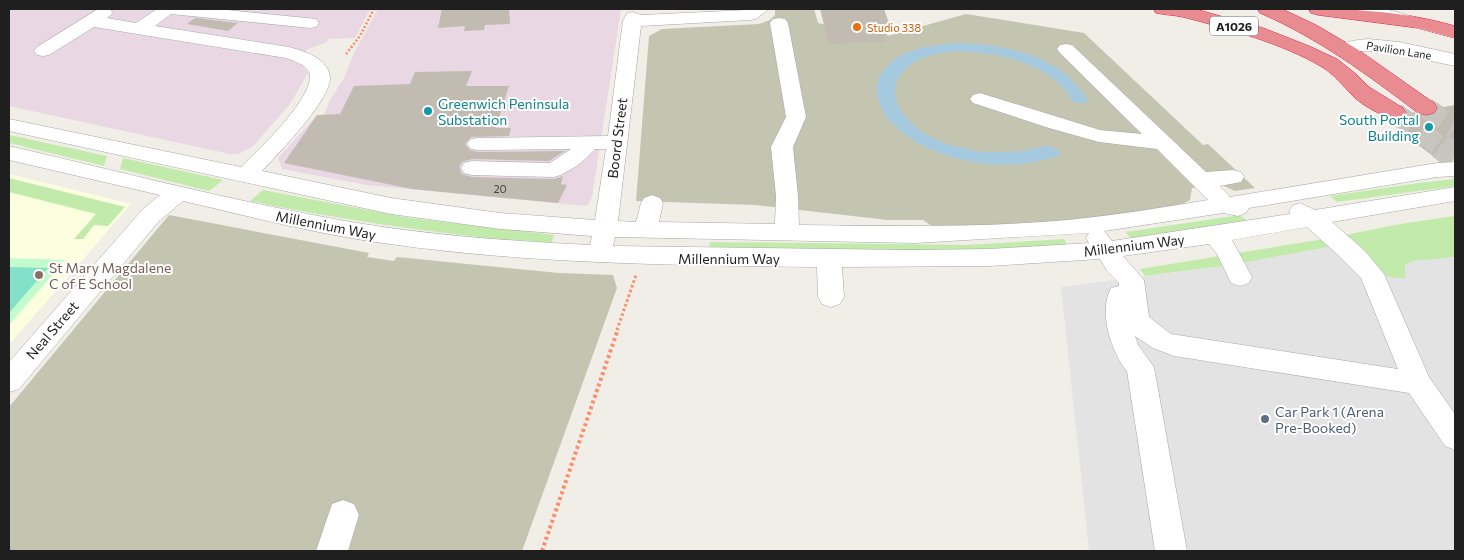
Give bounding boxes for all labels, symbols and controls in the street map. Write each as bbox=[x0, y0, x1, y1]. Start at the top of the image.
road number: A1026 bbox=[1210, 16, 1258, 36]
marker: Studio 338 bbox=[851, 21, 863, 33]
place label: Studio 338 bbox=[867, 21, 921, 34]
street label: Pavilion Lane bbox=[1366, 38, 1433, 62]
place label: Greenwich Peninsula Substation bbox=[438, 95, 569, 128]
street label: Boord Street bbox=[604, 96, 630, 179]
marker: Greenwich Peninsula Substation bbox=[422, 105, 434, 117]
place label: South Portal Building bbox=[1339, 111, 1419, 144]
marker: South Portal Building bbox=[1423, 121, 1435, 133]
house number: 20 bbox=[493, 182, 507, 195]
street label: Millennium Way bbox=[274, 207, 378, 243]
street label: Millennium Way bbox=[1082, 230, 1186, 260]
street label: Millennium Way bbox=[678, 250, 780, 267]
place label: St Mary Magdalene C of E School bbox=[49, 259, 171, 292]
marker: St Mary Magdalene C of E School bbox=[33, 269, 45, 281]
street label: Neal Street bbox=[22, 297, 82, 362]
place label: Car Park 1 (Arena Pre-Booked) bbox=[1275, 403, 1384, 436]
marker: Car Park 1 (Arena Pre-Booked) bbox=[1259, 413, 1271, 425]

